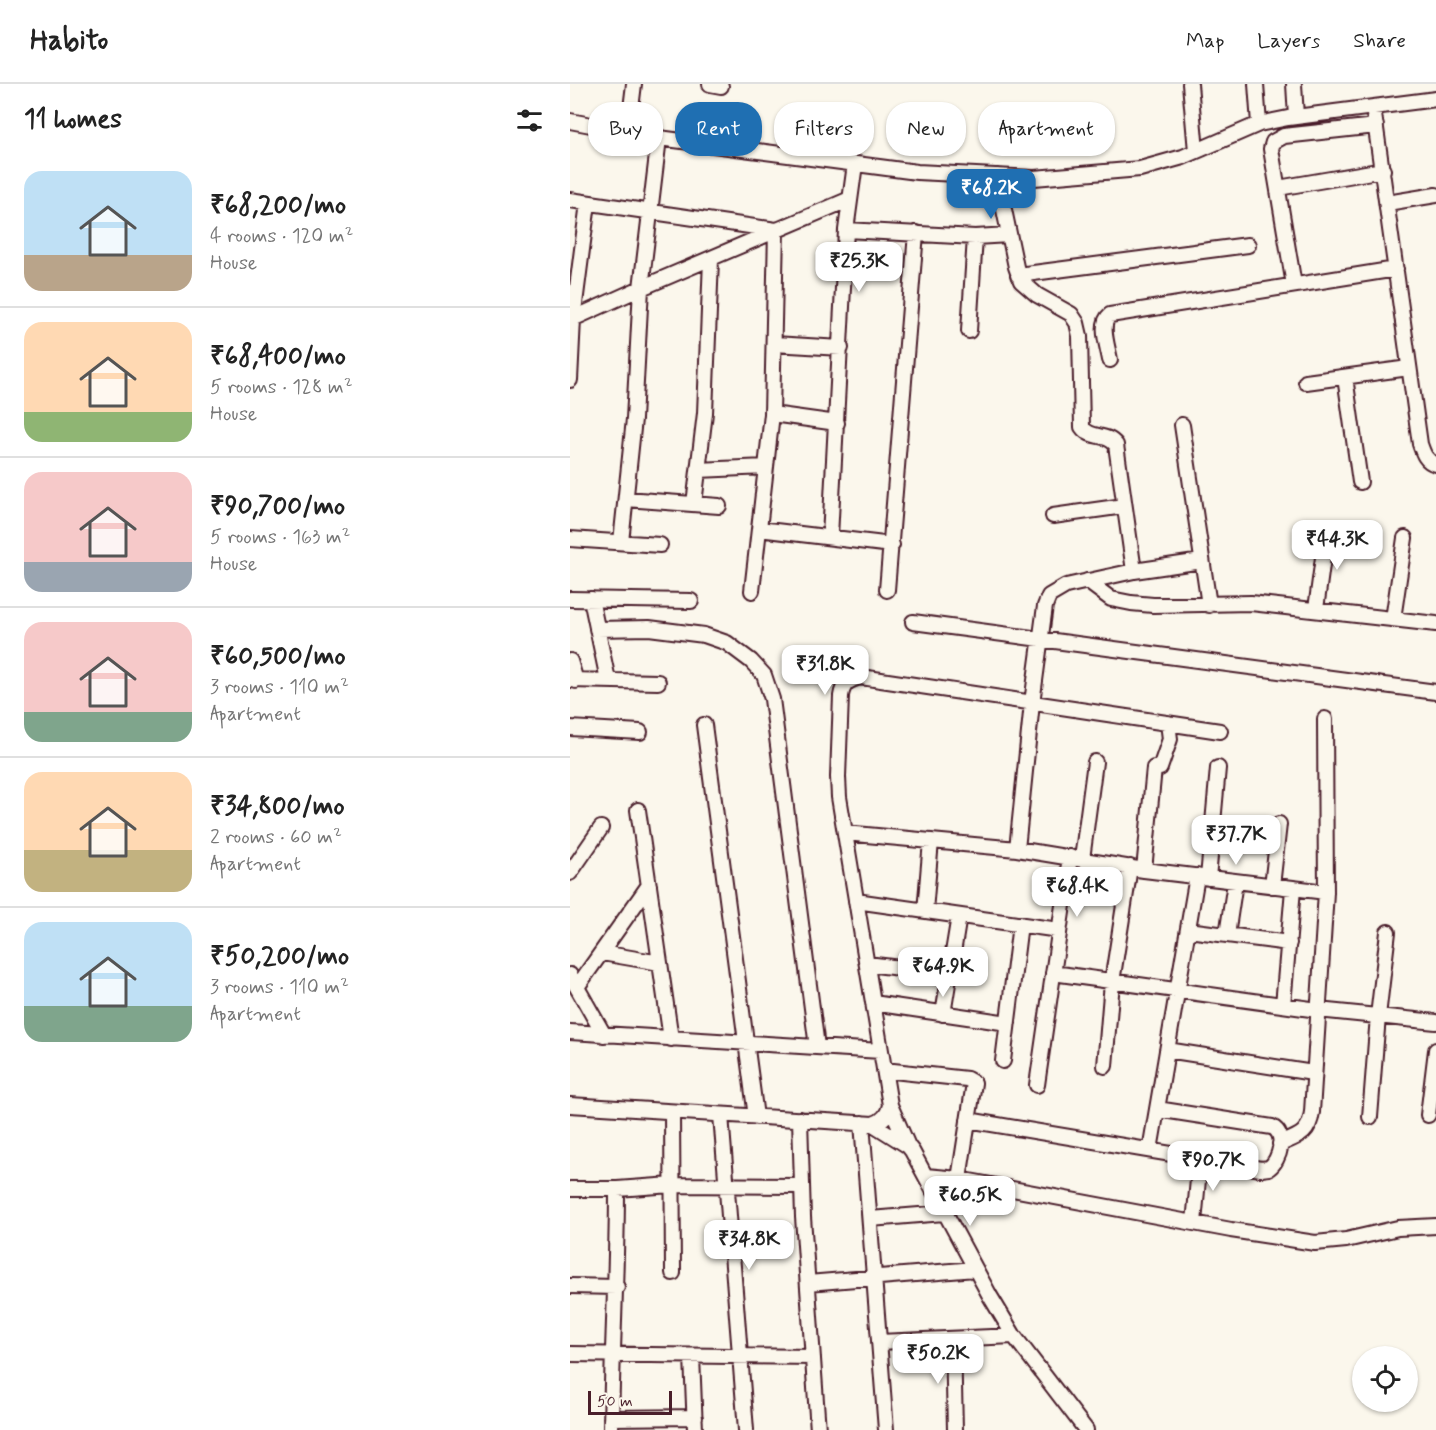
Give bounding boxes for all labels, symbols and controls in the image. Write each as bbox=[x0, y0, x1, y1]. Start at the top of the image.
text: Habito bbox=[30, 23, 108, 60]
text: Map bbox=[1186, 27, 1224, 55]
text: Layers bbox=[1257, 27, 1320, 55]
text: Share bbox=[1353, 27, 1406, 55]
chip: Buy bbox=[588, 102, 663, 156]
chip: Rent bbox=[675, 102, 762, 156]
chip: Filters bbox=[774, 102, 874, 156]
chip: New bbox=[886, 102, 966, 156]
chip: Apartment bbox=[978, 102, 1115, 156]
text: 11 homes bbox=[24, 103, 122, 137]
icon: filters bbox=[513, 104, 546, 137]
pin: ₹68.2K bbox=[942, 169, 1040, 220]
text: ₹68.2K bbox=[961, 175, 1021, 202]
text: ₹68,200/mo bbox=[210, 189, 346, 223]
icon: home bbox=[72, 195, 144, 267]
text: 4 rooms · 120 m² bbox=[210, 223, 353, 250]
pin: ₹25.3K bbox=[810, 242, 908, 293]
text: ₹25.3K bbox=[829, 248, 889, 275]
text: House bbox=[210, 250, 257, 277]
text: ₹68,400/mo bbox=[210, 340, 346, 374]
icon: home bbox=[72, 346, 144, 418]
text: 5 rooms · 128 m² bbox=[210, 374, 353, 401]
text: House bbox=[210, 401, 257, 428]
text: ₹90,700/mo bbox=[210, 490, 345, 524]
icon: home bbox=[72, 496, 144, 568]
pin: ₹44.3K bbox=[1288, 520, 1386, 571]
text: 5 rooms · 163 m² bbox=[210, 524, 350, 551]
text: ₹44.3K bbox=[1306, 526, 1368, 553]
text: House bbox=[210, 551, 257, 578]
text: ₹60,500/mo bbox=[210, 640, 346, 674]
pin: ₹31.8K bbox=[776, 645, 874, 696]
icon: home bbox=[72, 646, 144, 718]
text: ₹31.8K bbox=[796, 651, 854, 678]
text: 3 rooms · 110 m² bbox=[210, 674, 349, 701]
text: Apartment bbox=[210, 701, 301, 728]
text: ₹34,800/mo bbox=[210, 790, 345, 824]
icon: home bbox=[72, 796, 144, 868]
pin: ₹37.7K bbox=[1187, 815, 1285, 866]
text: ₹37.7K bbox=[1206, 821, 1266, 848]
text: 2 rooms · 60 m² bbox=[210, 824, 342, 851]
text: Apartment bbox=[210, 851, 301, 878]
pin: ₹68.4K bbox=[1028, 867, 1126, 918]
text: ₹68.4K bbox=[1046, 873, 1108, 900]
text: ₹50,200/mo bbox=[210, 940, 349, 974]
icon: home bbox=[72, 946, 144, 1018]
pin: ₹64.9K bbox=[894, 947, 992, 998]
text: ₹64.9K bbox=[912, 953, 974, 980]
text: 3 rooms · 110 m² bbox=[210, 974, 349, 1001]
text: Apartment bbox=[210, 1001, 301, 1028]
pin: ₹90.7K bbox=[1164, 1141, 1262, 1192]
text: ₹90.7K bbox=[1181, 1147, 1245, 1174]
pin: ₹60.5K bbox=[921, 1176, 1019, 1227]
text: ₹60.5K bbox=[938, 1182, 1002, 1209]
pin: ₹34.8K bbox=[700, 1220, 798, 1271]
text: ₹34.8K bbox=[718, 1226, 780, 1253]
pin: ₹50.2K bbox=[889, 1334, 987, 1385]
text: ₹50.2K bbox=[907, 1340, 969, 1367]
map controls bbox=[1352, 1346, 1418, 1412]
button: locate bbox=[1352, 1346, 1418, 1412]
scale bar bbox=[588, 1388, 672, 1416]
text: 50 m bbox=[597, 1391, 633, 1412]

